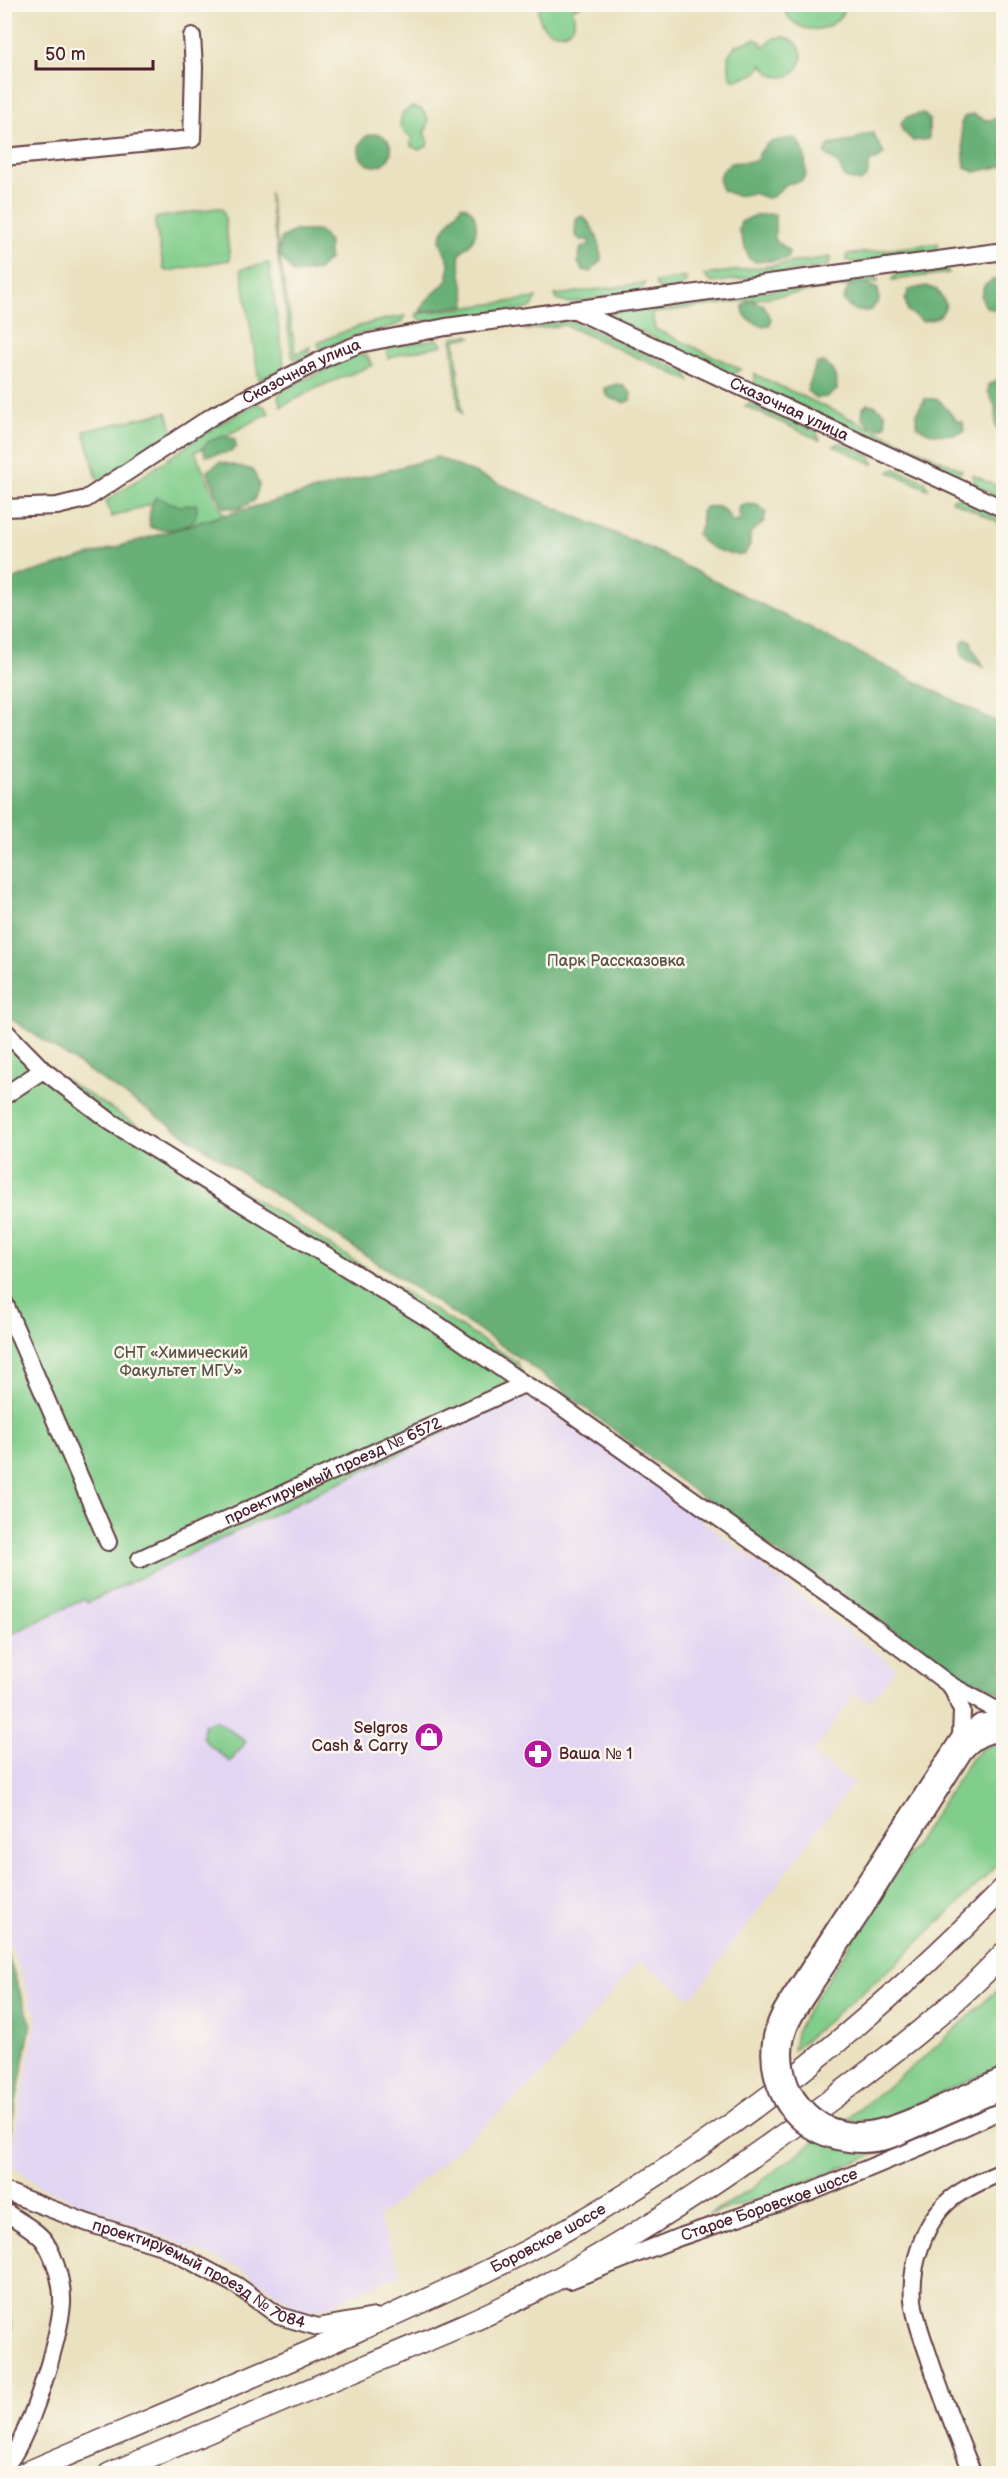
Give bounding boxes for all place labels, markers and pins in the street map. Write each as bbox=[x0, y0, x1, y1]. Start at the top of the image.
place label: Selgros Cash & Carry bbox=[312, 1719, 409, 1756]
shop icon: Selgros Cash & Carry bbox=[413, 1721, 445, 1753]
pharmacy icon: Ваша № 1 bbox=[522, 1738, 554, 1770]
place label: Ваша № 1 bbox=[559, 1745, 632, 1764]

